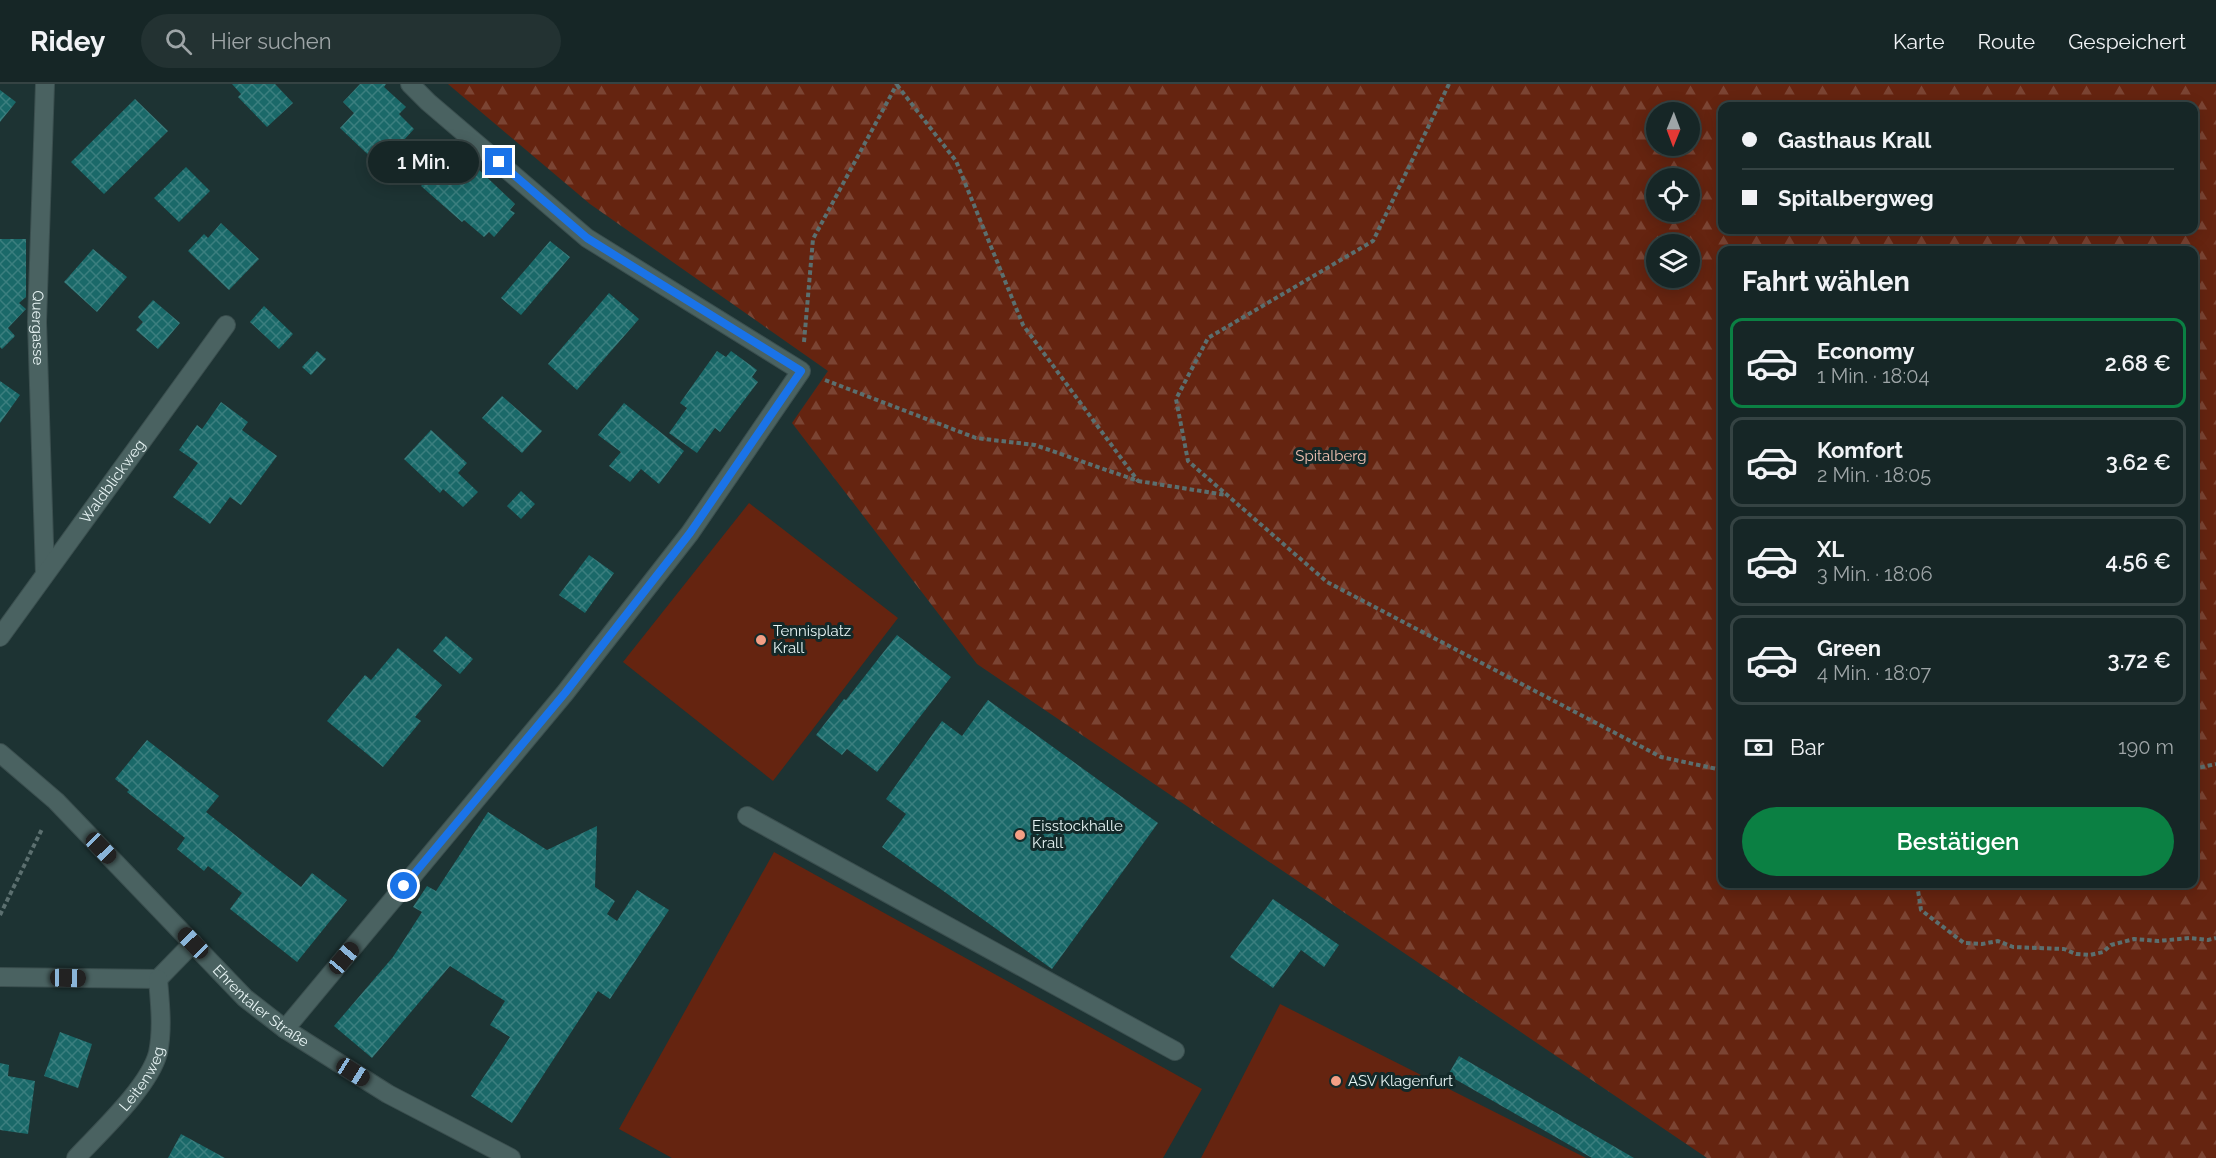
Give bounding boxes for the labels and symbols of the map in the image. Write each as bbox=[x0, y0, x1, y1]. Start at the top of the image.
north arrow bbox=[1646, 102, 1700, 156]
callout: 1 Min. bbox=[367, 141, 478, 183]
route end bbox=[485, 148, 512, 175]
street label: Quergasse bbox=[28, 290, 47, 366]
street label: Waldblickweg bbox=[76, 436, 149, 527]
park label: Spitalberg bbox=[1295, 447, 1367, 465]
place label: Tennisplatz Krall bbox=[773, 622, 851, 657]
marker: Tennisplatz Krall bbox=[754, 633, 768, 647]
place label: Eisstockhalle Krall bbox=[1032, 817, 1123, 852]
marker: Eisstockhalle Krall bbox=[1013, 828, 1027, 842]
car bbox=[82, 829, 120, 867]
route start bbox=[390, 872, 417, 899]
car bbox=[174, 924, 212, 962]
car bbox=[326, 938, 362, 978]
street label: Ehrentaler Straße bbox=[209, 961, 312, 1051]
car bbox=[50, 969, 86, 987]
street label: Leitenweg bbox=[115, 1045, 168, 1115]
car bbox=[333, 1055, 373, 1089]
place label: ASV Klagenfurt bbox=[1348, 1072, 1453, 1090]
marker: ASV Klagenfurt bbox=[1329, 1074, 1343, 1088]

